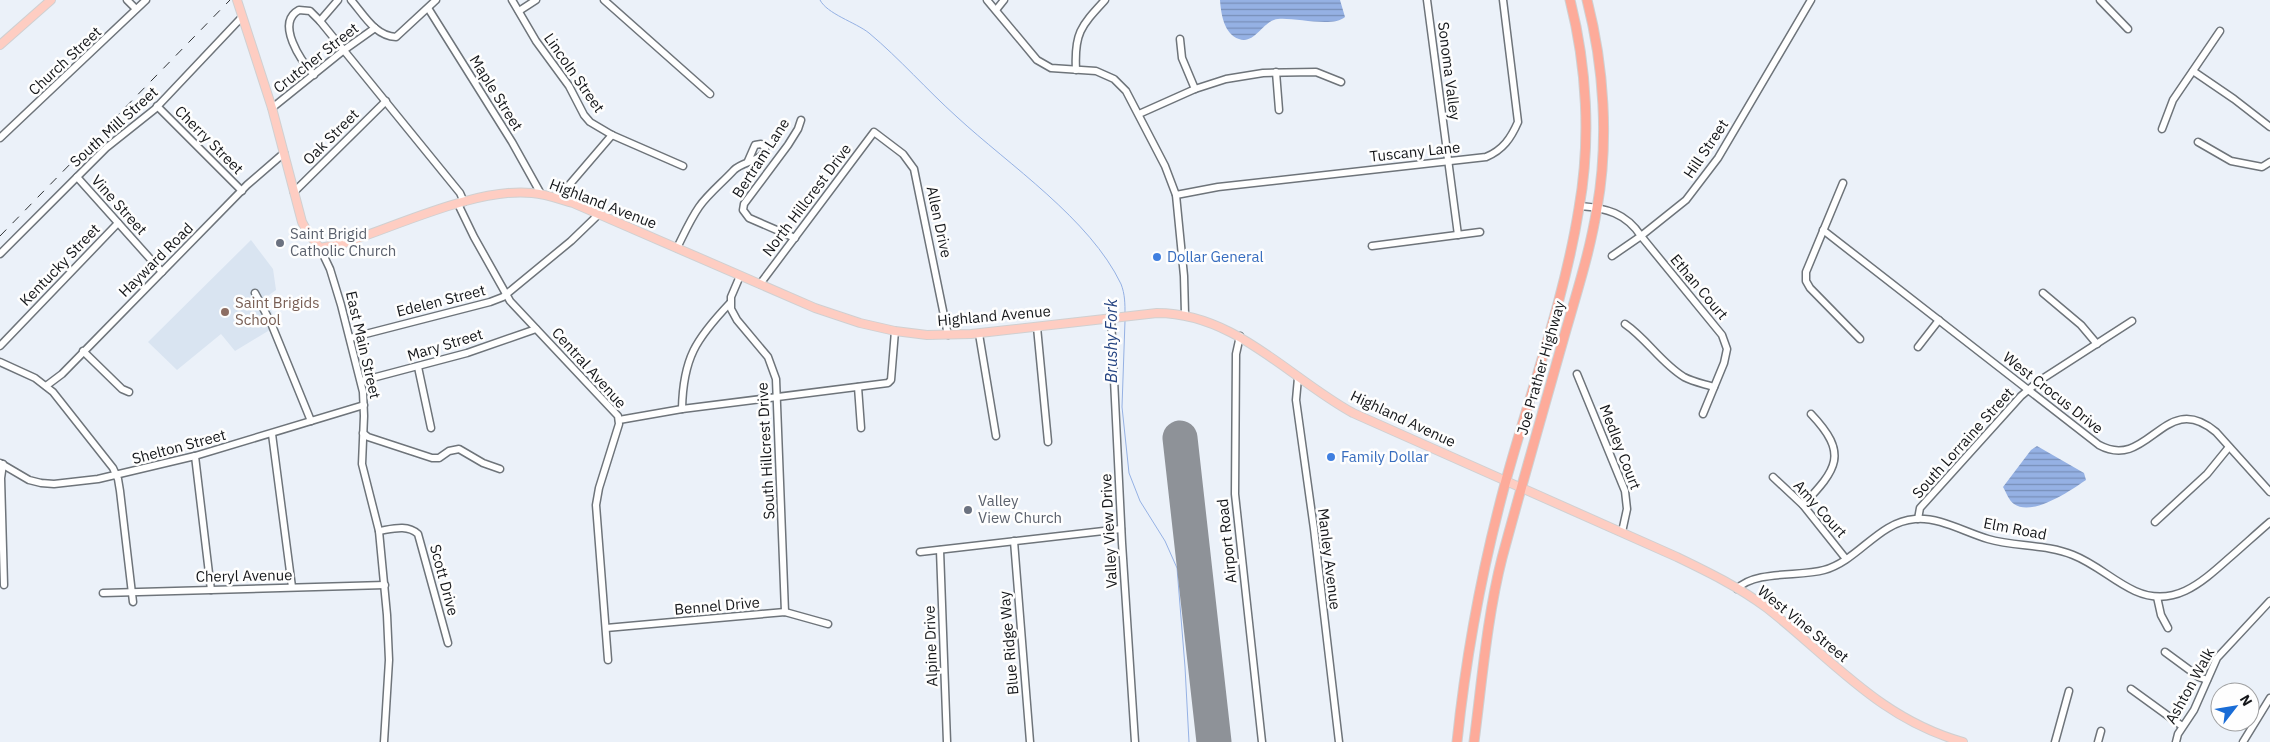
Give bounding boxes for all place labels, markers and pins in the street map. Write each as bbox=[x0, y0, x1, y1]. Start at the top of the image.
place label: Saint Brigid Catholic Church bbox=[290, 224, 396, 260]
marker: Saint Brigid Catholic Church bbox=[274, 237, 286, 249]
place label: Dollar General bbox=[1167, 247, 1264, 266]
marker: Dollar General bbox=[1151, 251, 1163, 263]
place label: Saint Brigids School bbox=[235, 293, 320, 329]
marker: Saint Brigids School bbox=[219, 306, 231, 318]
place label: Family Dollar bbox=[1341, 447, 1429, 466]
marker: Family Dollar bbox=[1325, 451, 1337, 463]
place label: Valley View Church bbox=[978, 491, 1062, 527]
marker: Valley View Church bbox=[962, 504, 974, 516]

